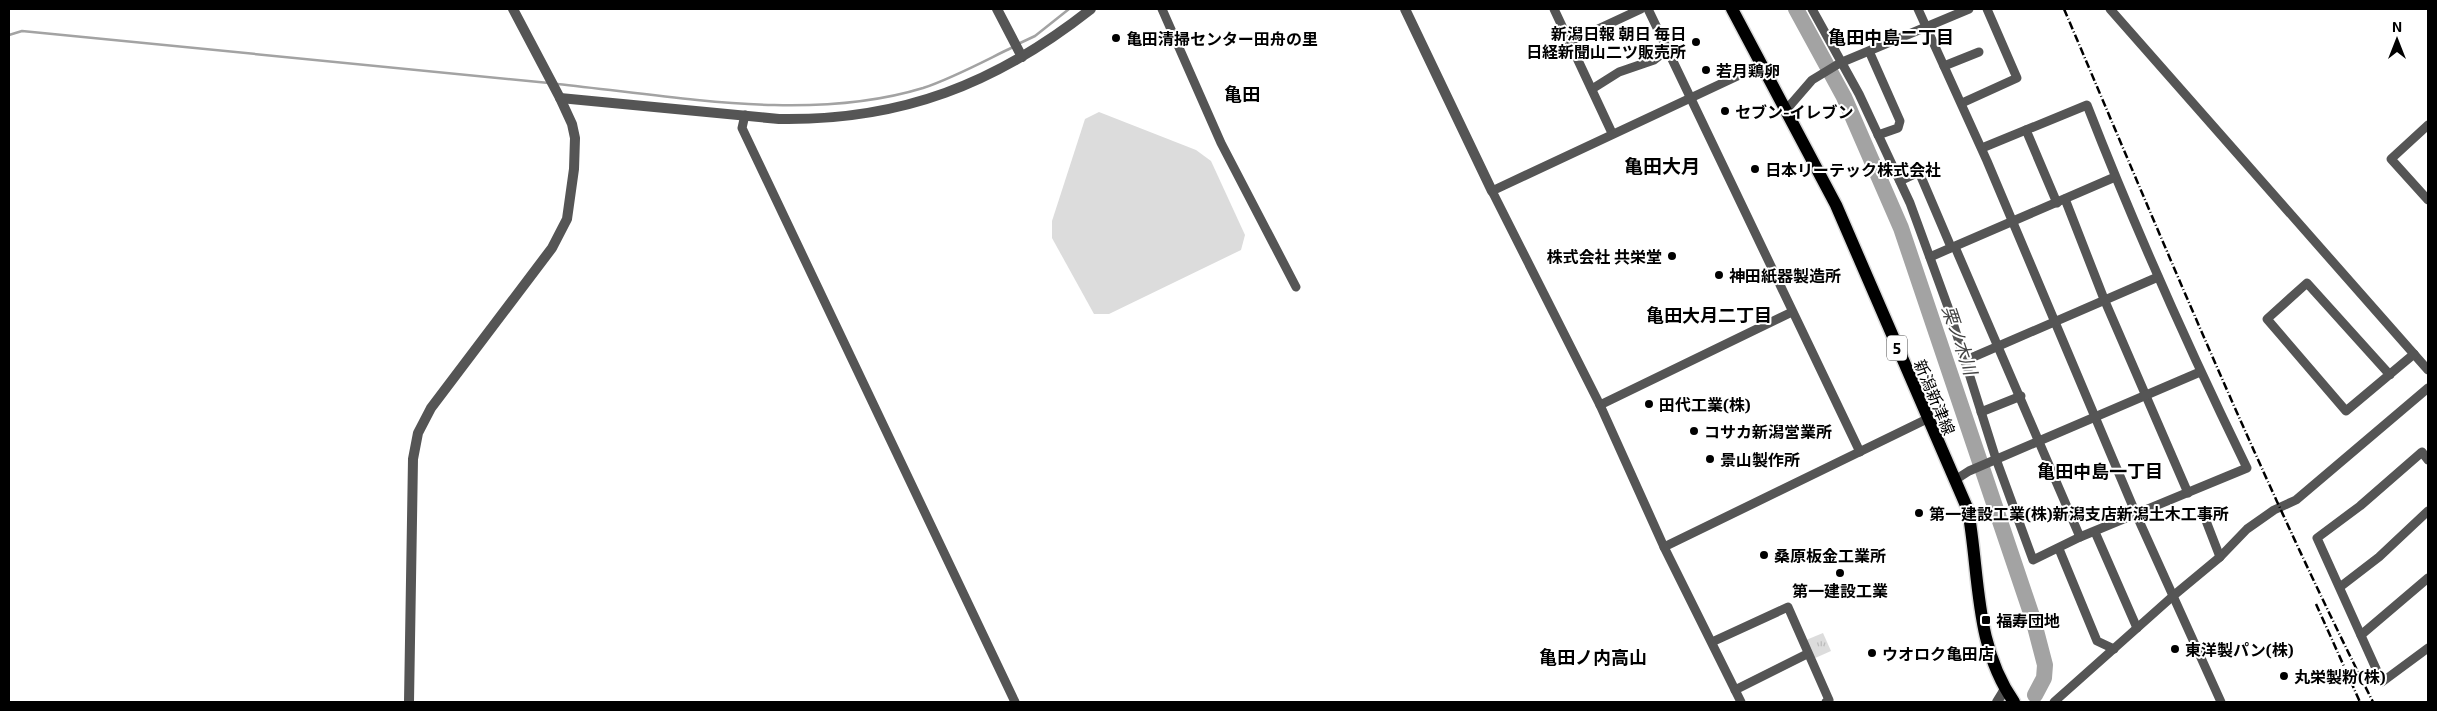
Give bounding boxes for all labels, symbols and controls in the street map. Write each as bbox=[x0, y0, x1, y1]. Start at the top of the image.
north arrow bbox=[2372, 15, 2422, 65]
text: N bbox=[2392, 18, 2402, 35]
place label: 新潟日報 朝日 毎日 日経新聞山二ツ販売所 bbox=[1526, 24, 1686, 61]
district label: 亀田中島二丁目 bbox=[1828, 26, 1954, 48]
place label: 亀田清掃センター田舟の里 bbox=[1126, 29, 1318, 48]
marker: 亀田清掃センター田舟の里 bbox=[1110, 32, 1122, 44]
marker: 新潟日報 朝日 毎日 日経新聞山二ツ販売所 bbox=[1690, 36, 1702, 48]
place label: 若月鶏卵 bbox=[1716, 61, 1780, 80]
marker: 若月鶏卵 bbox=[1700, 64, 1712, 76]
district label: 亀田 bbox=[1224, 83, 1260, 105]
place label: セブン-イレブン bbox=[1735, 102, 1854, 121]
marker: セブン-イレブン bbox=[1719, 105, 1731, 117]
district label: 亀田大月 bbox=[1624, 154, 1700, 177]
place label: 日本リーテック株式会社 bbox=[1765, 160, 1941, 179]
marker: 日本リーテック株式会社 bbox=[1749, 163, 1761, 175]
place label: 株式会社 共栄堂 bbox=[1547, 247, 1662, 266]
marker: 株式会社 共栄堂 bbox=[1666, 250, 1678, 262]
place label: 神田紙器製造所 bbox=[1729, 266, 1841, 285]
marker: 神田紙器製造所 bbox=[1713, 269, 1725, 281]
water label: 栗ノ木川 bbox=[1938, 302, 1983, 380]
district label: 亀田大月二丁目 bbox=[1646, 304, 1772, 326]
road number: 5 bbox=[1887, 336, 1907, 360]
street label: 新潟新津線 bbox=[1911, 356, 1959, 438]
place label: 田代工業(株) bbox=[1659, 395, 1751, 414]
marker: 田代工業(株) bbox=[1643, 398, 1655, 410]
place label: コサカ新潟営業所 bbox=[1704, 422, 1832, 441]
marker: コサカ新潟営業所 bbox=[1688, 425, 1700, 437]
place label: 景山製作所 bbox=[1720, 450, 1800, 469]
marker: 景山製作所 bbox=[1704, 453, 1716, 465]
district label: 亀田中島一丁目 bbox=[2037, 460, 2163, 482]
place label: 第一建設工業(株)新潟支店新潟土木工事所 bbox=[1929, 504, 2229, 523]
marker: 第一建設工業(株)新潟支店新潟土木工事所 bbox=[1913, 507, 1925, 519]
place label: 桑原板金工業所 bbox=[1774, 546, 1886, 565]
marker: 桑原板金工業所 bbox=[1758, 549, 1770, 561]
marker: 第一建設工業 bbox=[1834, 567, 1846, 579]
place label: 第一建設工業 bbox=[1792, 581, 1888, 600]
place label: 福寿団地 bbox=[1996, 611, 2060, 630]
marker: 福寿団地 bbox=[1980, 614, 1992, 626]
place label: 東洋製パン(株) bbox=[2185, 640, 2294, 659]
marker: 東洋製パン(株) bbox=[2169, 643, 2181, 655]
place label: ウオロク亀田店 bbox=[1882, 644, 1994, 663]
district label: 亀田ノ内高山 bbox=[1539, 646, 1647, 668]
marker: ウオロク亀田店 bbox=[1866, 647, 1878, 659]
place label: 丸栄製粉(株) bbox=[2294, 667, 2386, 686]
marker: 丸栄製粉(株) bbox=[2278, 670, 2290, 682]

